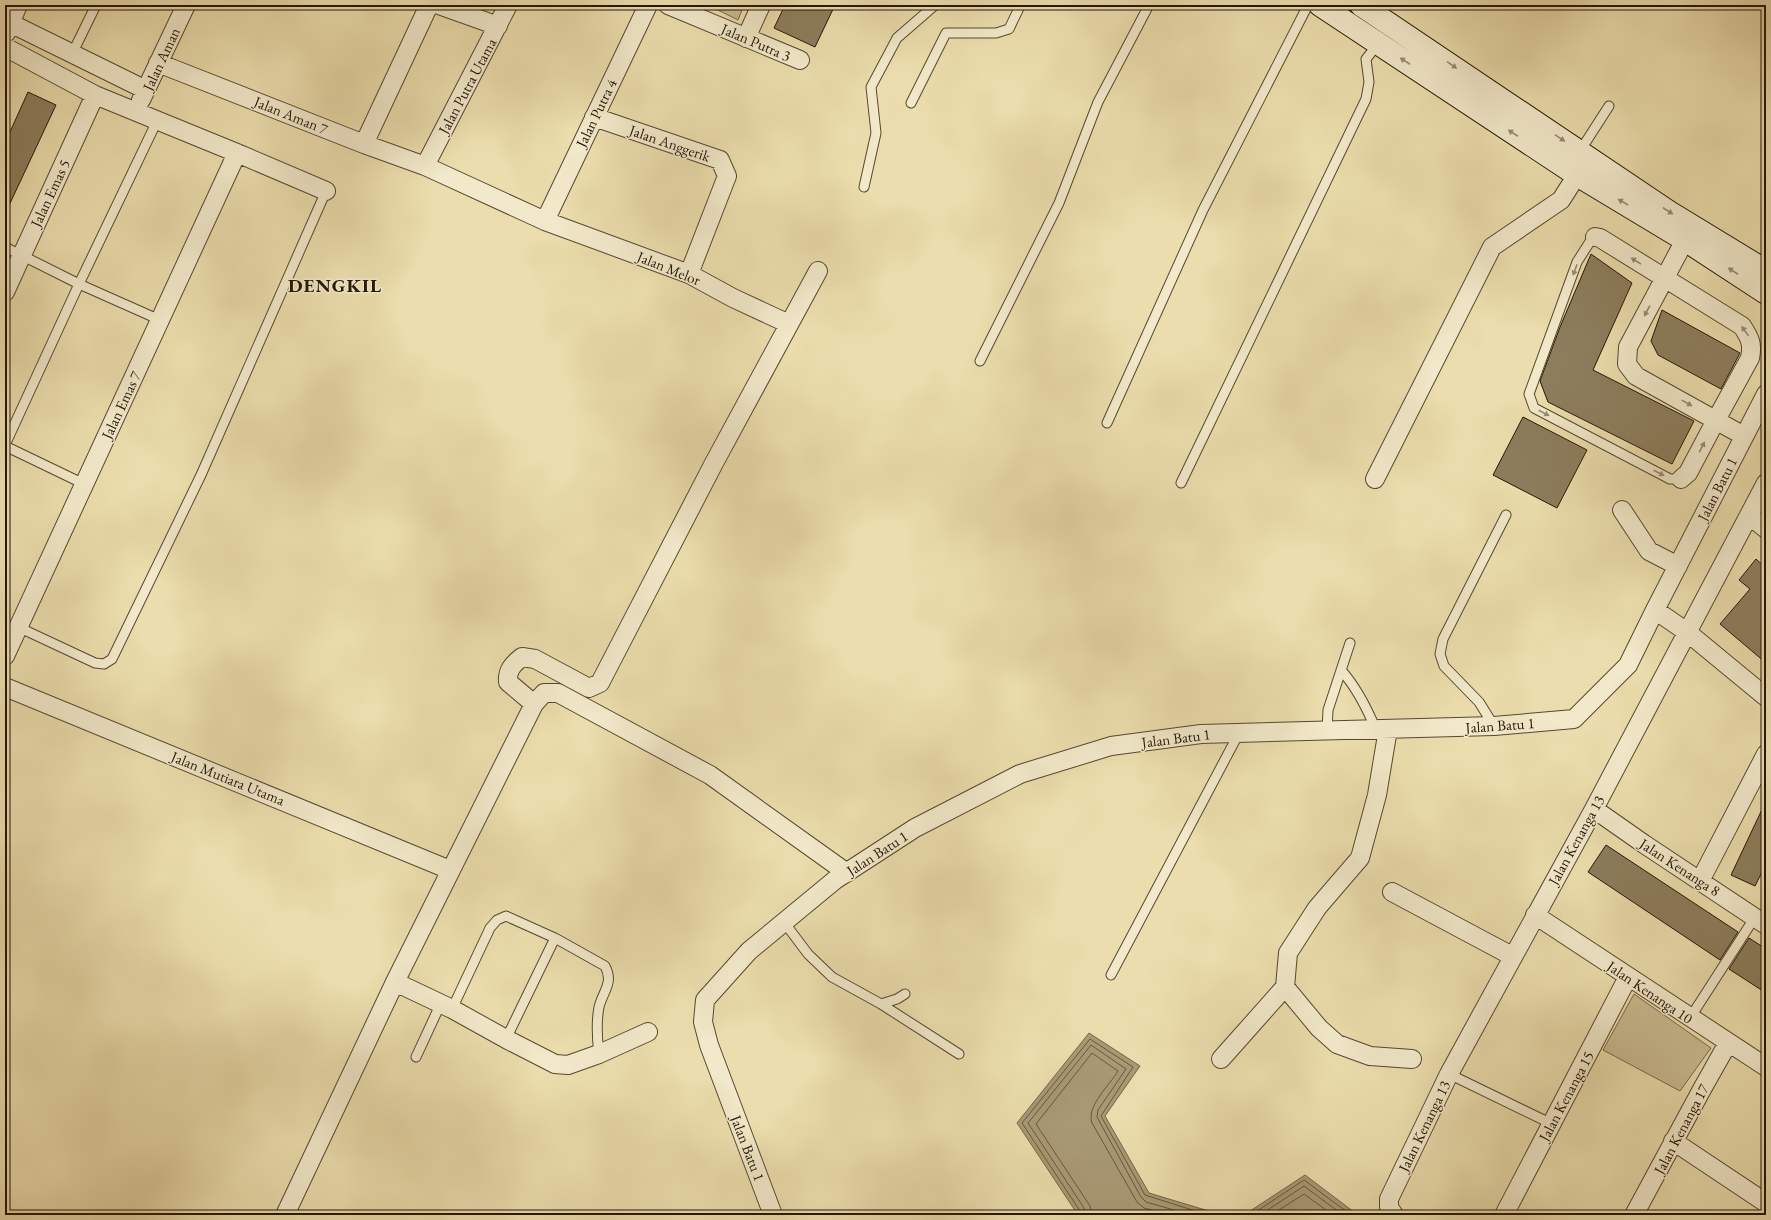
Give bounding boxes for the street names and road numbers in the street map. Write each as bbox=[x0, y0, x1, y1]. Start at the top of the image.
street label: Jalan Putra 3 bbox=[717, 18, 794, 65]
street label: Jalan Aman bbox=[137, 24, 184, 95]
street label: Jalan Putra Utama bbox=[433, 35, 500, 139]
street label: Jalan Putra 4 bbox=[570, 75, 621, 152]
street label: Jalan Aman 7 bbox=[250, 91, 331, 139]
street label: Jalan Anggerik bbox=[625, 120, 714, 166]
street label: Jalan Emas 5 bbox=[25, 156, 74, 232]
street label: Jalan Melor bbox=[633, 246, 703, 289]
street label: Jalan Emas 7 bbox=[96, 367, 145, 444]
street label: Jalan Batu 1 bbox=[1692, 454, 1741, 526]
street label: Jalan Batu 1 bbox=[1463, 713, 1535, 737]
street label: Jalan Batu 1 bbox=[1139, 724, 1212, 752]
street label: Jalan Mutiara Utama bbox=[167, 746, 288, 809]
street label: Jalan Kenanga 13 bbox=[1543, 792, 1608, 890]
street label: Jalan Batu 1 bbox=[841, 826, 911, 881]
street label: Jalan Kenanga 8 bbox=[1634, 833, 1724, 900]
street label: Jalan Kenanga 10 bbox=[1602, 955, 1697, 1028]
street label: Jalan Kenanga 15 bbox=[1533, 1048, 1598, 1146]
street label: Jalan Kenanga 13 bbox=[1393, 1077, 1454, 1177]
street label: Jalan Kenanga 17 bbox=[1648, 1080, 1713, 1179]
street label: Jalan Batu 1 bbox=[726, 1110, 769, 1184]

